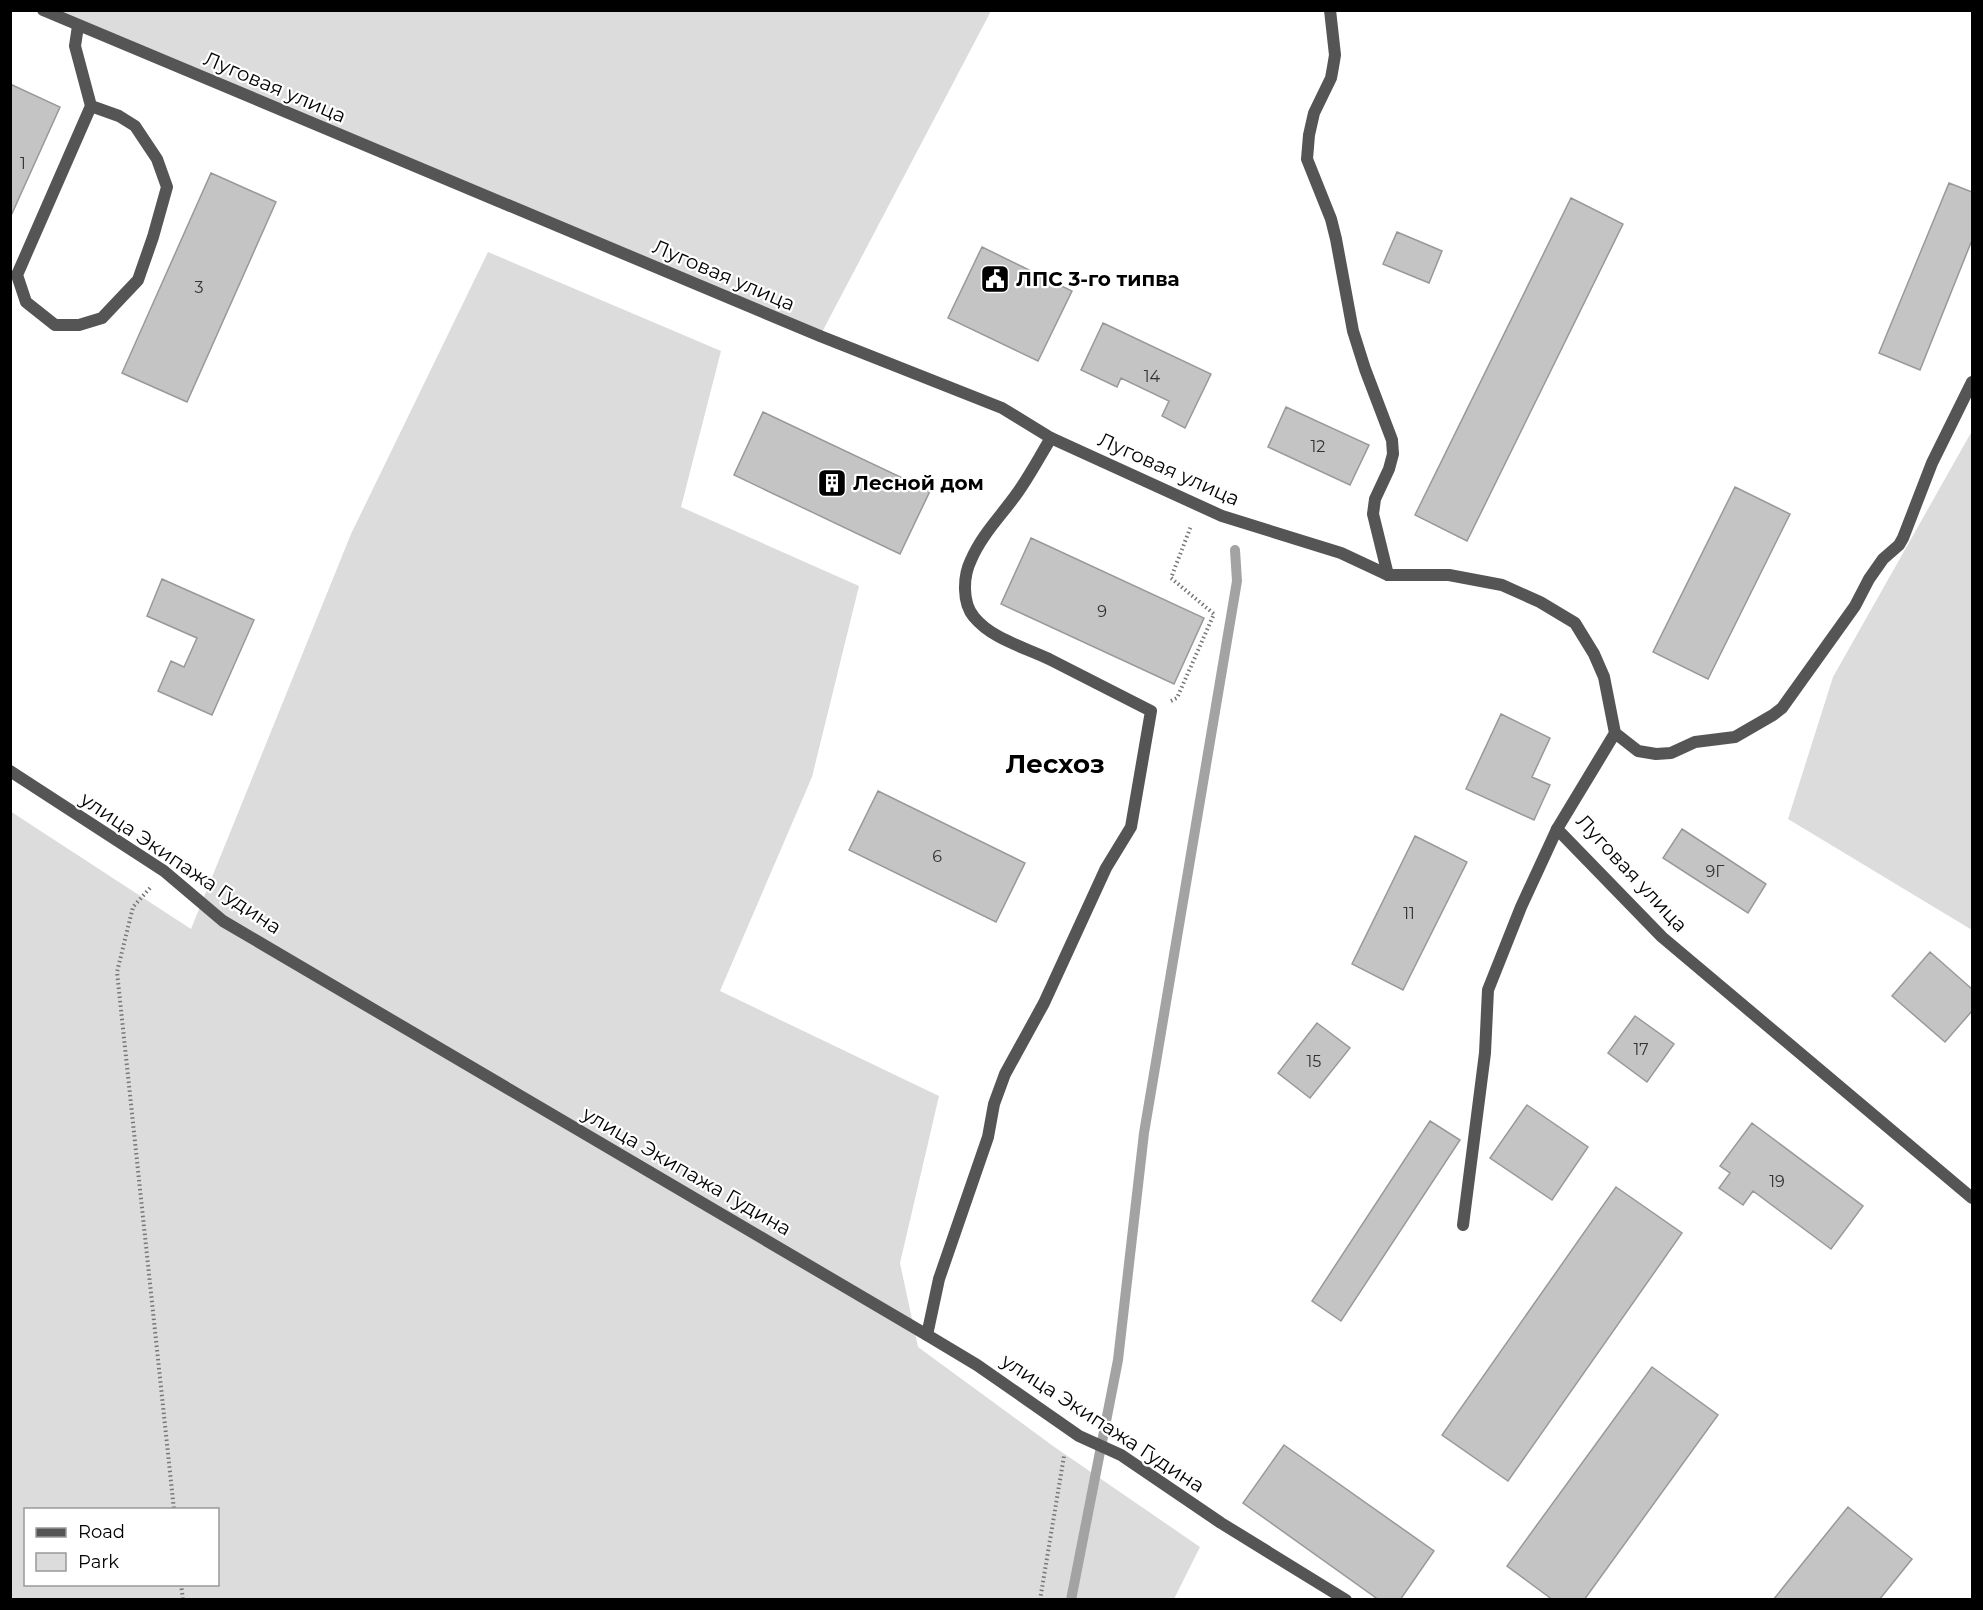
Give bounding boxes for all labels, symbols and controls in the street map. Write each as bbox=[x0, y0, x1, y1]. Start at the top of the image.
street label: Луговая улица bbox=[200, 46, 350, 128]
house number: 1 bbox=[20, 154, 26, 173]
street label: Луговая улица bbox=[649, 234, 799, 316]
public building icon: ЛПС 3-го типва bbox=[979, 263, 1011, 295]
place label: ЛПС 3-го типва bbox=[1016, 267, 1180, 291]
house number: 3 bbox=[194, 278, 204, 297]
house number: 14 bbox=[1144, 367, 1161, 386]
street label: Луговая улица bbox=[1095, 427, 1243, 511]
house number: 12 bbox=[1311, 437, 1325, 456]
building icon: Лесной дом bbox=[816, 467, 848, 499]
place label: Лесной дом bbox=[853, 471, 984, 495]
house number: 9 bbox=[1097, 602, 1107, 621]
district label: Лесхоз bbox=[1005, 748, 1105, 780]
street label: улица Экипажа Гудина bbox=[75, 786, 286, 939]
street label: Луговая улица bbox=[1571, 809, 1693, 937]
house number: 6 bbox=[932, 847, 942, 866]
house number: 9Г bbox=[1706, 862, 1725, 881]
house number: 11 bbox=[1403, 904, 1415, 923]
house number: 17 bbox=[1633, 1040, 1649, 1059]
house number: 15 bbox=[1307, 1052, 1321, 1071]
street label: улица Экипажа Гудина bbox=[577, 1101, 796, 1241]
house number: 19 bbox=[1769, 1172, 1785, 1191]
street label: улица Экипажа Гудина bbox=[996, 1348, 1209, 1498]
legend bbox=[24, 1508, 219, 1586]
text: Road bbox=[78, 1521, 125, 1543]
text: Park bbox=[78, 1551, 119, 1573]

